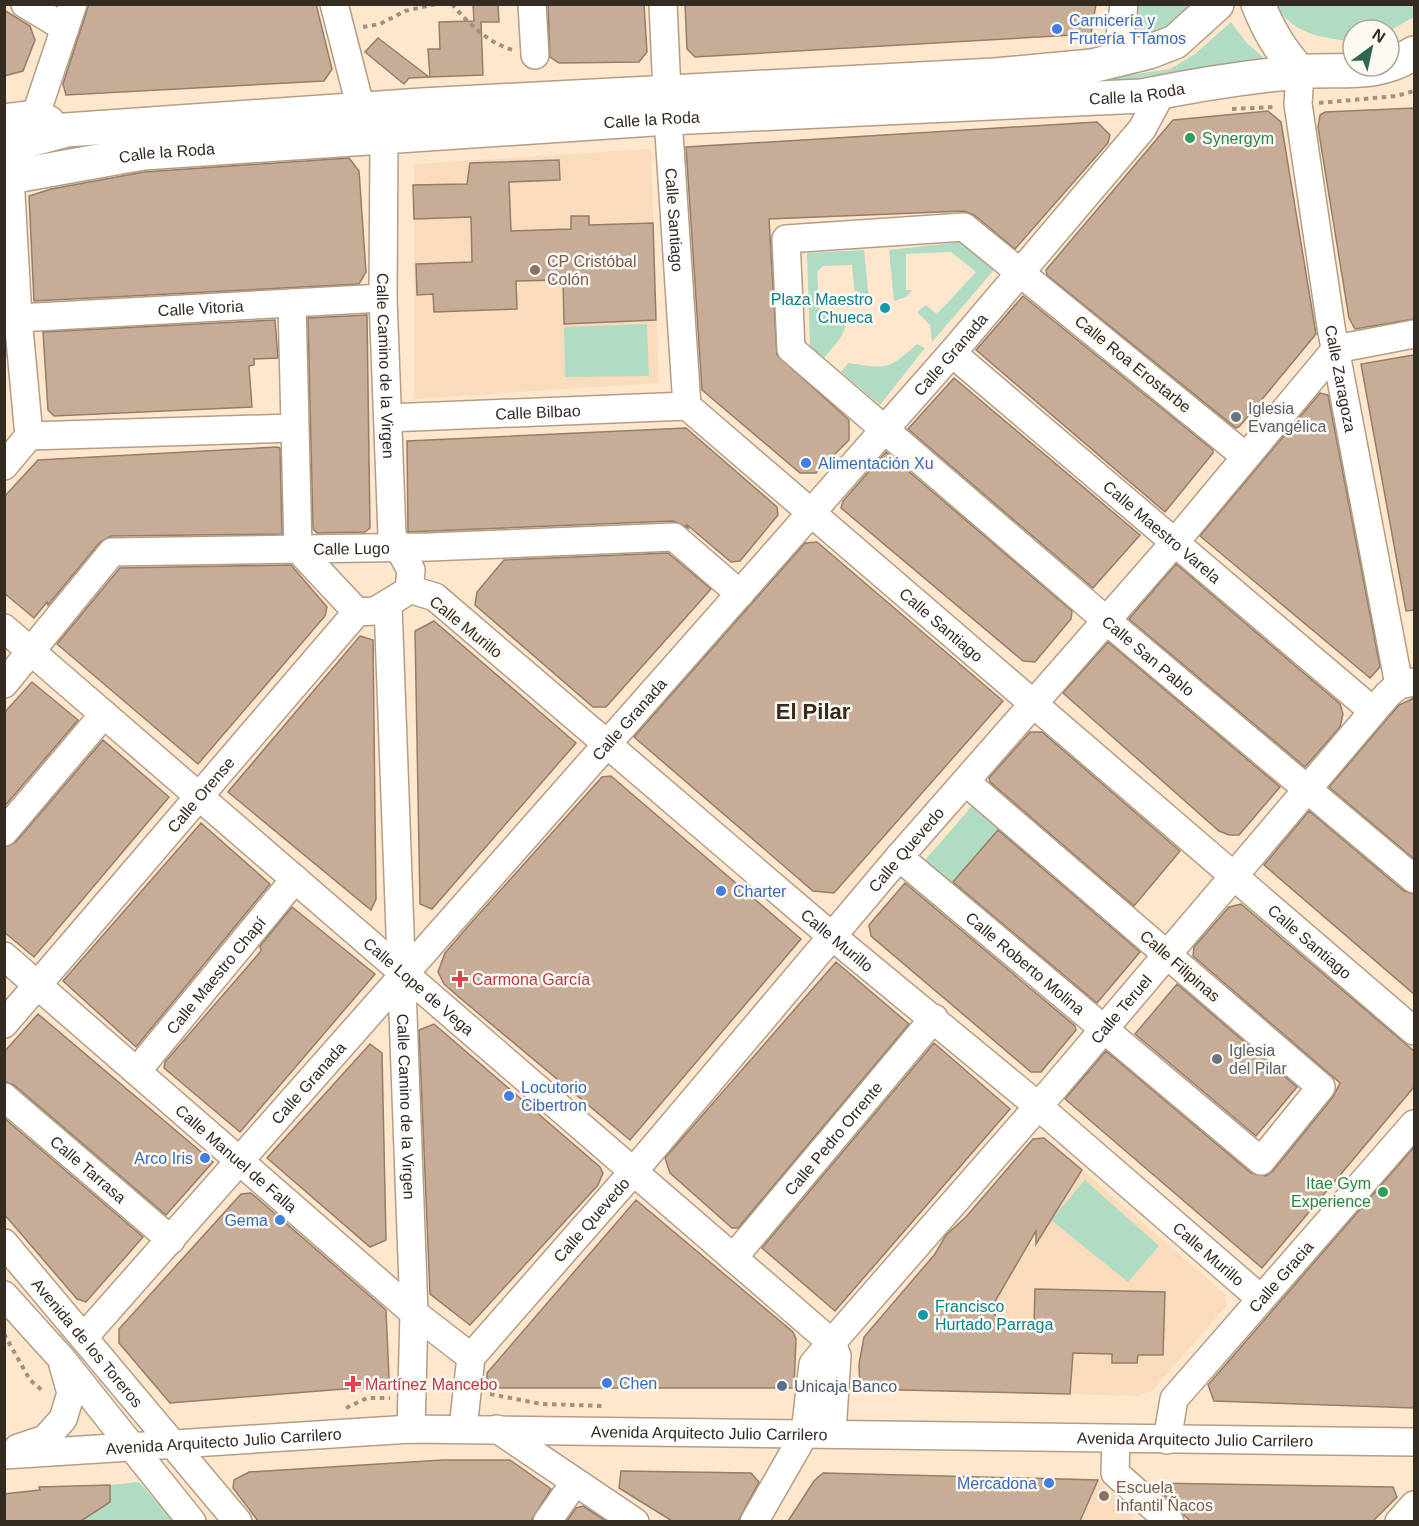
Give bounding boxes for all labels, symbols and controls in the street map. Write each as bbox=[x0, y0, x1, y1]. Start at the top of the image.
place label: Carnicería y Frutería TTamos bbox=[1069, 12, 1186, 47]
north arrow bbox=[1341, 18, 1401, 78]
marker: Carnicería y Frutería TTamos bbox=[1050, 22, 1064, 36]
text: N bbox=[1369, 26, 1388, 46]
street label: Calle la Roda bbox=[1089, 79, 1186, 107]
street label: Calle la Roda bbox=[603, 108, 700, 131]
place label: Synergym bbox=[1202, 130, 1274, 147]
marker: Synergym bbox=[1183, 131, 1197, 145]
street label: Calle la Roda bbox=[118, 140, 215, 166]
street label: Calle Santiago bbox=[663, 167, 687, 272]
place label: CP Cristóbal Colón bbox=[547, 253, 637, 288]
marker: CP Cristóbal Colón bbox=[528, 263, 542, 277]
street label: Calle Camino de la Virgen bbox=[374, 273, 398, 459]
place label: Plaza Maestro Chueca bbox=[771, 291, 873, 326]
street label: Calle Vitoria bbox=[157, 297, 244, 319]
marker: Plaza Maestro Chueca bbox=[878, 301, 892, 315]
street label: Calle Granada bbox=[910, 310, 991, 399]
street label: Calle Roa Erostarbe bbox=[1072, 312, 1194, 416]
street label: Calle Zaragoza bbox=[1322, 324, 1359, 434]
place label: Iglesia Evangélica bbox=[1248, 400, 1326, 435]
street label: Calle Bilbao bbox=[495, 402, 581, 422]
marker: Iglesia Evangélica bbox=[1229, 410, 1243, 424]
place label: Alimentación Xu bbox=[818, 455, 934, 472]
marker: Alimentación Xu bbox=[799, 456, 813, 470]
street label: Calle Maestro Varela bbox=[1100, 477, 1224, 586]
street label: Calle Lugo bbox=[313, 539, 390, 557]
street label: Calle Santiago bbox=[896, 584, 986, 665]
street label: Calle Murillo bbox=[426, 593, 506, 661]
street label: Calle San Pablo bbox=[1099, 612, 1198, 699]
street label: Calle Granada bbox=[589, 675, 670, 763]
district label: El Pilar bbox=[776, 699, 851, 724]
street label: Calle Orense bbox=[164, 754, 237, 836]
street label: Calle Quevedo bbox=[865, 804, 947, 895]
place label: Charter bbox=[733, 883, 787, 900]
marker: Charter bbox=[714, 884, 728, 898]
street label: Calle Santiago bbox=[1265, 901, 1355, 982]
street label: Calle Murillo bbox=[798, 906, 877, 975]
street label: Calle Roberto Molina bbox=[963, 909, 1088, 1018]
street label: Calle Maestro Chapí bbox=[163, 913, 269, 1037]
street label: Calle Filipinas bbox=[1137, 927, 1223, 1005]
street label: Calle Lope de Vega bbox=[360, 934, 477, 1038]
place label: Carmona García bbox=[472, 971, 590, 988]
street label: Calle Teruel bbox=[1087, 971, 1155, 1047]
marker: Carmona García bbox=[453, 972, 467, 986]
street label: Calle Camino de la Virgen bbox=[395, 1014, 418, 1200]
street label: Calle Granada bbox=[268, 1038, 349, 1127]
place label: Iglesia del Pilar bbox=[1229, 1042, 1287, 1077]
marker: Iglesia del Pilar bbox=[1210, 1052, 1224, 1066]
street label: Calle Pedro Orrente bbox=[781, 1078, 885, 1198]
place label: Locutorio Cibertron bbox=[521, 1079, 587, 1114]
marker: Locutorio Cibertron bbox=[502, 1089, 516, 1103]
street label: Calle Manuel de Falla bbox=[172, 1101, 300, 1216]
street label: Calle Tarrasa bbox=[47, 1132, 130, 1206]
place label: Arco Iris bbox=[134, 1150, 193, 1167]
marker: Arco Iris bbox=[198, 1151, 212, 1165]
street label: Calle Quevedo bbox=[550, 1174, 633, 1265]
place label: Itae Gym Experience bbox=[1291, 1175, 1371, 1210]
marker: Itae Gym Experience bbox=[1376, 1185, 1390, 1199]
place label: Gema bbox=[224, 1212, 268, 1229]
marker: Gema bbox=[273, 1213, 287, 1227]
street label: Calle Murillo bbox=[1170, 1218, 1248, 1289]
street label: Calle Gracia bbox=[1245, 1238, 1316, 1315]
street label: Avenida de los Toreros bbox=[29, 1275, 146, 1410]
place label: Francisco Hurtado Parraga bbox=[935, 1298, 1053, 1333]
marker: Francisco Hurtado Parraga bbox=[916, 1308, 930, 1322]
place label: Chen bbox=[619, 1375, 657, 1392]
place label: Martínez Mancebo bbox=[365, 1376, 498, 1393]
marker: Chen bbox=[600, 1376, 614, 1390]
marker: Martínez Mancebo bbox=[346, 1377, 360, 1391]
place label: Unicaja Banco bbox=[794, 1378, 897, 1395]
marker: Unicaja Banco bbox=[775, 1379, 789, 1393]
street label: Avenida Arquitecto Julio Carrilero bbox=[591, 1423, 828, 1443]
street label: Avenida Arquitecto Julio Carrilero bbox=[105, 1425, 342, 1457]
street label: Avenida Arquitecto Julio Carrilero bbox=[1077, 1429, 1314, 1449]
place label: Mercadona bbox=[957, 1475, 1037, 1492]
marker: Mercadona bbox=[1042, 1476, 1056, 1490]
place label: Escuela Infantil Ñacos bbox=[1116, 1479, 1213, 1514]
marker: Escuela Infantil Ñacos bbox=[1097, 1489, 1111, 1503]

